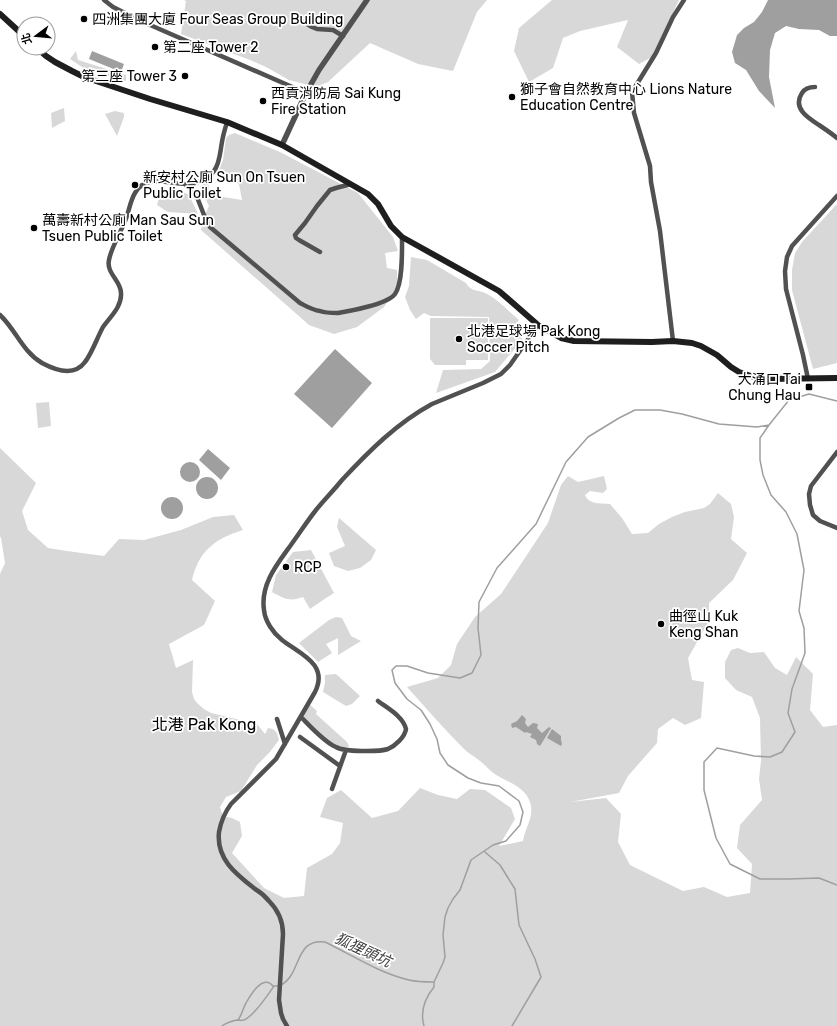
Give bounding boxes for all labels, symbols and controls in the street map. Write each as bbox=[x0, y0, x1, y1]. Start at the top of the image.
place label: 四洲集團大廈 Four Seas Group Building bbox=[92, 11, 343, 28]
marker: 四洲集團大廈 Four Seas Group Building bbox=[79, 14, 89, 24]
north arrow bbox=[16, 16, 56, 56]
text: 北 bbox=[19, 32, 35, 46]
place label: 第二座 Tower 2 bbox=[163, 39, 259, 56]
marker: 第二座 Tower 2 bbox=[150, 42, 160, 52]
place label: 第三座 Tower 3 bbox=[81, 68, 177, 85]
marker: 第三座 Tower 3 bbox=[180, 71, 190, 81]
place label: 獅子會自然教育中心 Lions Nature Education Centre bbox=[520, 81, 732, 114]
place label: 西貢消防局 Sai Kung Fire Station bbox=[271, 85, 401, 118]
marker: 獅子會自然教育中心 Lions Nature Education Centre bbox=[507, 92, 517, 102]
marker: 西貢消防局 Sai Kung Fire Station bbox=[258, 96, 268, 106]
place label: 新安村公廁 Sun On Tsuen Public Toilet bbox=[143, 169, 305, 202]
marker: 新安村公廁 Sun On Tsuen Public Toilet bbox=[130, 180, 140, 190]
place label: 萬壽新村公廁 Man Sau Sun Tsuen Public Toilet bbox=[42, 212, 214, 245]
marker: 萬壽新村公廁 Man Sau Sun Tsuen Public Toilet bbox=[29, 223, 39, 233]
place label: 北港足球場 Pak Kong Soccer Pitch bbox=[467, 323, 600, 356]
marker: 北港足球場 Pak Kong Soccer Pitch bbox=[454, 334, 464, 344]
place label: 大涌口 Tai Chung Hau bbox=[728, 371, 801, 404]
marker: 大涌口 Tai Chung Hau bbox=[804, 382, 814, 392]
place label: RCP bbox=[294, 559, 321, 576]
marker: RCP bbox=[281, 562, 291, 572]
place label: 曲徑山 Kuk Keng Shan bbox=[669, 608, 739, 641]
marker: 曲徑山 Kuk Keng Shan bbox=[656, 619, 666, 629]
district label: 北港 Pak Kong bbox=[152, 715, 256, 734]
water label: 狐狸頭坑 bbox=[332, 929, 396, 972]

